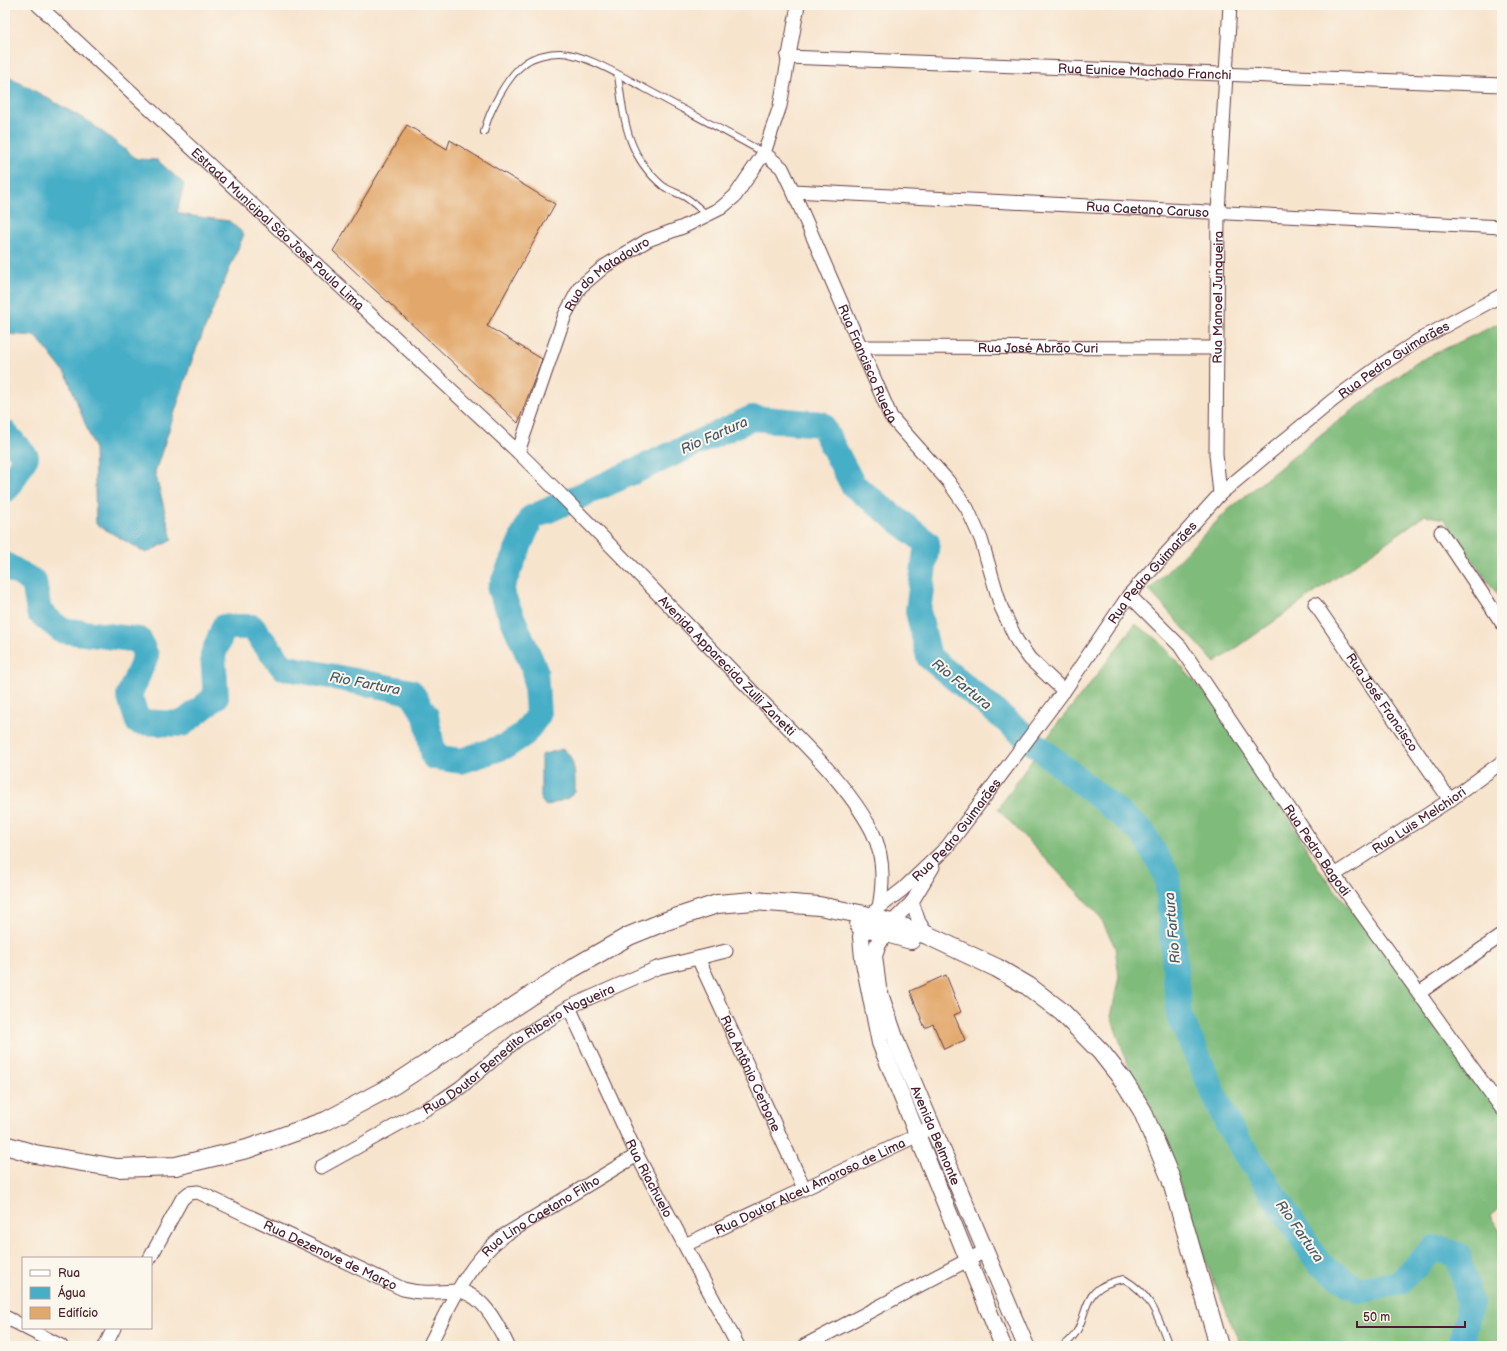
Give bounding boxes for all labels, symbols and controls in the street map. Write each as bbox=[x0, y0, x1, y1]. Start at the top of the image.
street label: Rua Eunice Machado Franchi bbox=[1058, 61, 1232, 83]
street label: Estrada Municipal São José Paula Lima bbox=[187, 145, 367, 314]
street label: Rua Caetano Caruso bbox=[1086, 199, 1209, 221]
street label: Rua Manoel Junqueira bbox=[1210, 231, 1227, 364]
street label: Rua do Matadouro bbox=[561, 234, 653, 314]
street label: Rua Francisco Rueda bbox=[834, 302, 900, 427]
street label: Rua Pedro Guimarães bbox=[1336, 318, 1453, 402]
street label: Rua José Abrão Curi bbox=[978, 340, 1098, 357]
water label: Rio Fartura bbox=[678, 413, 750, 458]
street label: Rua Pedro Guimarães bbox=[1105, 518, 1201, 627]
street label: Avenida Apparecida Zulli Zanetti bbox=[655, 593, 799, 740]
street label: Rua José Francisco bbox=[1342, 650, 1421, 755]
water label: Rio Fartura bbox=[929, 655, 995, 714]
water label: Rio Fartura bbox=[328, 668, 402, 699]
street label: Rua Pedro Guimarães bbox=[909, 775, 1005, 885]
street label: Rua Luis Melchiori bbox=[1369, 784, 1469, 857]
street label: Rua Pedro Bagodi bbox=[1280, 802, 1353, 899]
water label: Rio Fartura bbox=[1161, 891, 1184, 964]
street label: Rua Doutor Benedito Ribeiro Nogueira bbox=[420, 981, 617, 1118]
street label: Rua Antônio Cerbone bbox=[717, 1013, 784, 1135]
street label: Avenida Belmonte bbox=[907, 1084, 964, 1188]
street label: Rua Doutor Alceu Amoroso de Lima bbox=[712, 1135, 908, 1239]
street label: Rua Riachuelo bbox=[622, 1137, 676, 1220]
street label: Rua Lino Caetano Filho bbox=[478, 1172, 603, 1261]
water label: Rio Fartura bbox=[1272, 1197, 1327, 1266]
street label: Rua Dezenove de Março bbox=[261, 1217, 400, 1294]
legend bbox=[22, 1257, 152, 1329]
text: Rua bbox=[58, 1266, 80, 1281]
text: Água bbox=[58, 1284, 86, 1301]
scale bar bbox=[1357, 1303, 1465, 1329]
text: Edifício bbox=[58, 1306, 98, 1321]
text: 50 m bbox=[1363, 1310, 1390, 1325]

